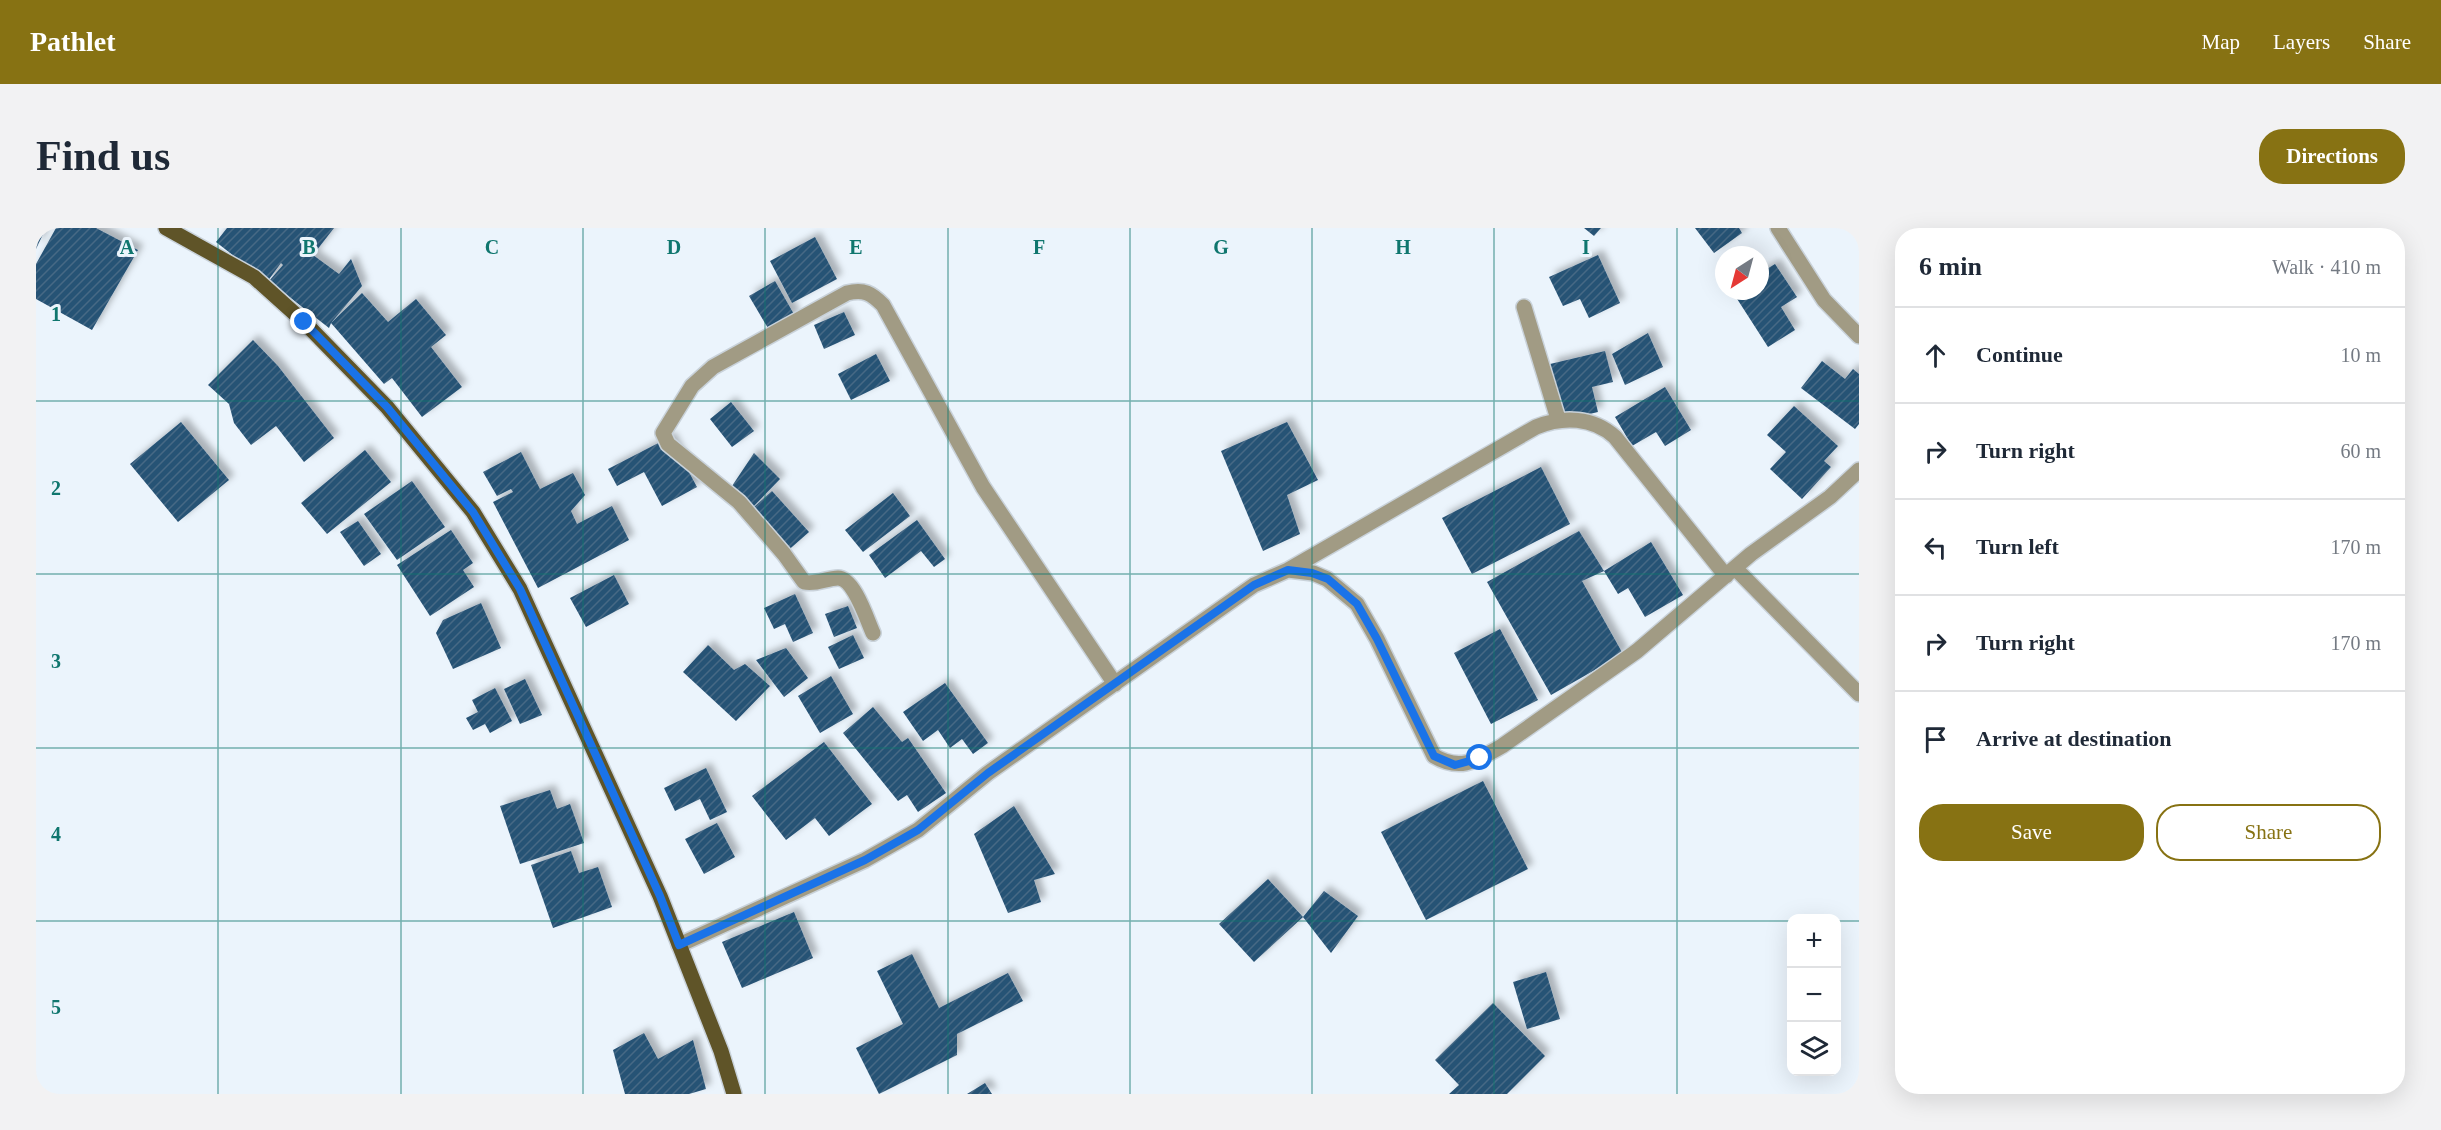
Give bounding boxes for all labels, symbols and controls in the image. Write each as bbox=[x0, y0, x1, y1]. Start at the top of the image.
text: Pathlet bbox=[30, 26, 116, 57]
text: Map bbox=[2202, 30, 2240, 54]
text: Layers bbox=[2273, 30, 2330, 54]
text: Share bbox=[2363, 30, 2411, 54]
button: Directions bbox=[2259, 129, 2405, 184]
text: Find us bbox=[36, 133, 170, 179]
text: A bbox=[120, 236, 135, 258]
text: B bbox=[302, 236, 316, 258]
text: C bbox=[485, 236, 499, 258]
text: D bbox=[667, 236, 681, 258]
text: E bbox=[849, 236, 863, 258]
text: F bbox=[1033, 236, 1045, 258]
text: G bbox=[1213, 236, 1229, 258]
text: H bbox=[1395, 236, 1411, 258]
text: I bbox=[1582, 236, 1590, 258]
north arrow bbox=[1715, 246, 1769, 300]
text: 6 min bbox=[1919, 252, 1982, 281]
text: Walk · 410 m bbox=[2272, 256, 2381, 278]
text: 1 bbox=[51, 303, 61, 325]
route end bbox=[290, 308, 316, 334]
icon: ahead bbox=[1919, 339, 1952, 372]
text: Continue bbox=[1976, 342, 2063, 367]
text: 10 m bbox=[2340, 344, 2381, 366]
icon: right bbox=[1919, 435, 1952, 468]
text: Turn right bbox=[1976, 438, 2075, 463]
text: 60 m bbox=[2340, 440, 2381, 462]
text: 2 bbox=[51, 477, 61, 499]
icon: left bbox=[1919, 531, 1952, 564]
text: Turn left bbox=[1976, 534, 2059, 559]
text: 170 m bbox=[2330, 536, 2381, 558]
icon: right bbox=[1919, 627, 1952, 660]
text: Turn right bbox=[1976, 630, 2075, 655]
text: 170 m bbox=[2330, 632, 2381, 654]
text: 3 bbox=[51, 650, 61, 672]
icon: arrive bbox=[1919, 723, 1952, 756]
text: Arrive at destination bbox=[1976, 726, 2172, 751]
route start bbox=[1466, 744, 1492, 770]
button: Save bbox=[1919, 804, 2144, 861]
button: Share bbox=[2156, 804, 2381, 861]
text: 4 bbox=[51, 823, 61, 845]
map controls bbox=[1787, 914, 1841, 1076]
button: + bbox=[1787, 914, 1841, 968]
button: − bbox=[1787, 968, 1841, 1022]
text: 5 bbox=[51, 996, 61, 1018]
button: layers bbox=[1787, 1022, 1841, 1076]

